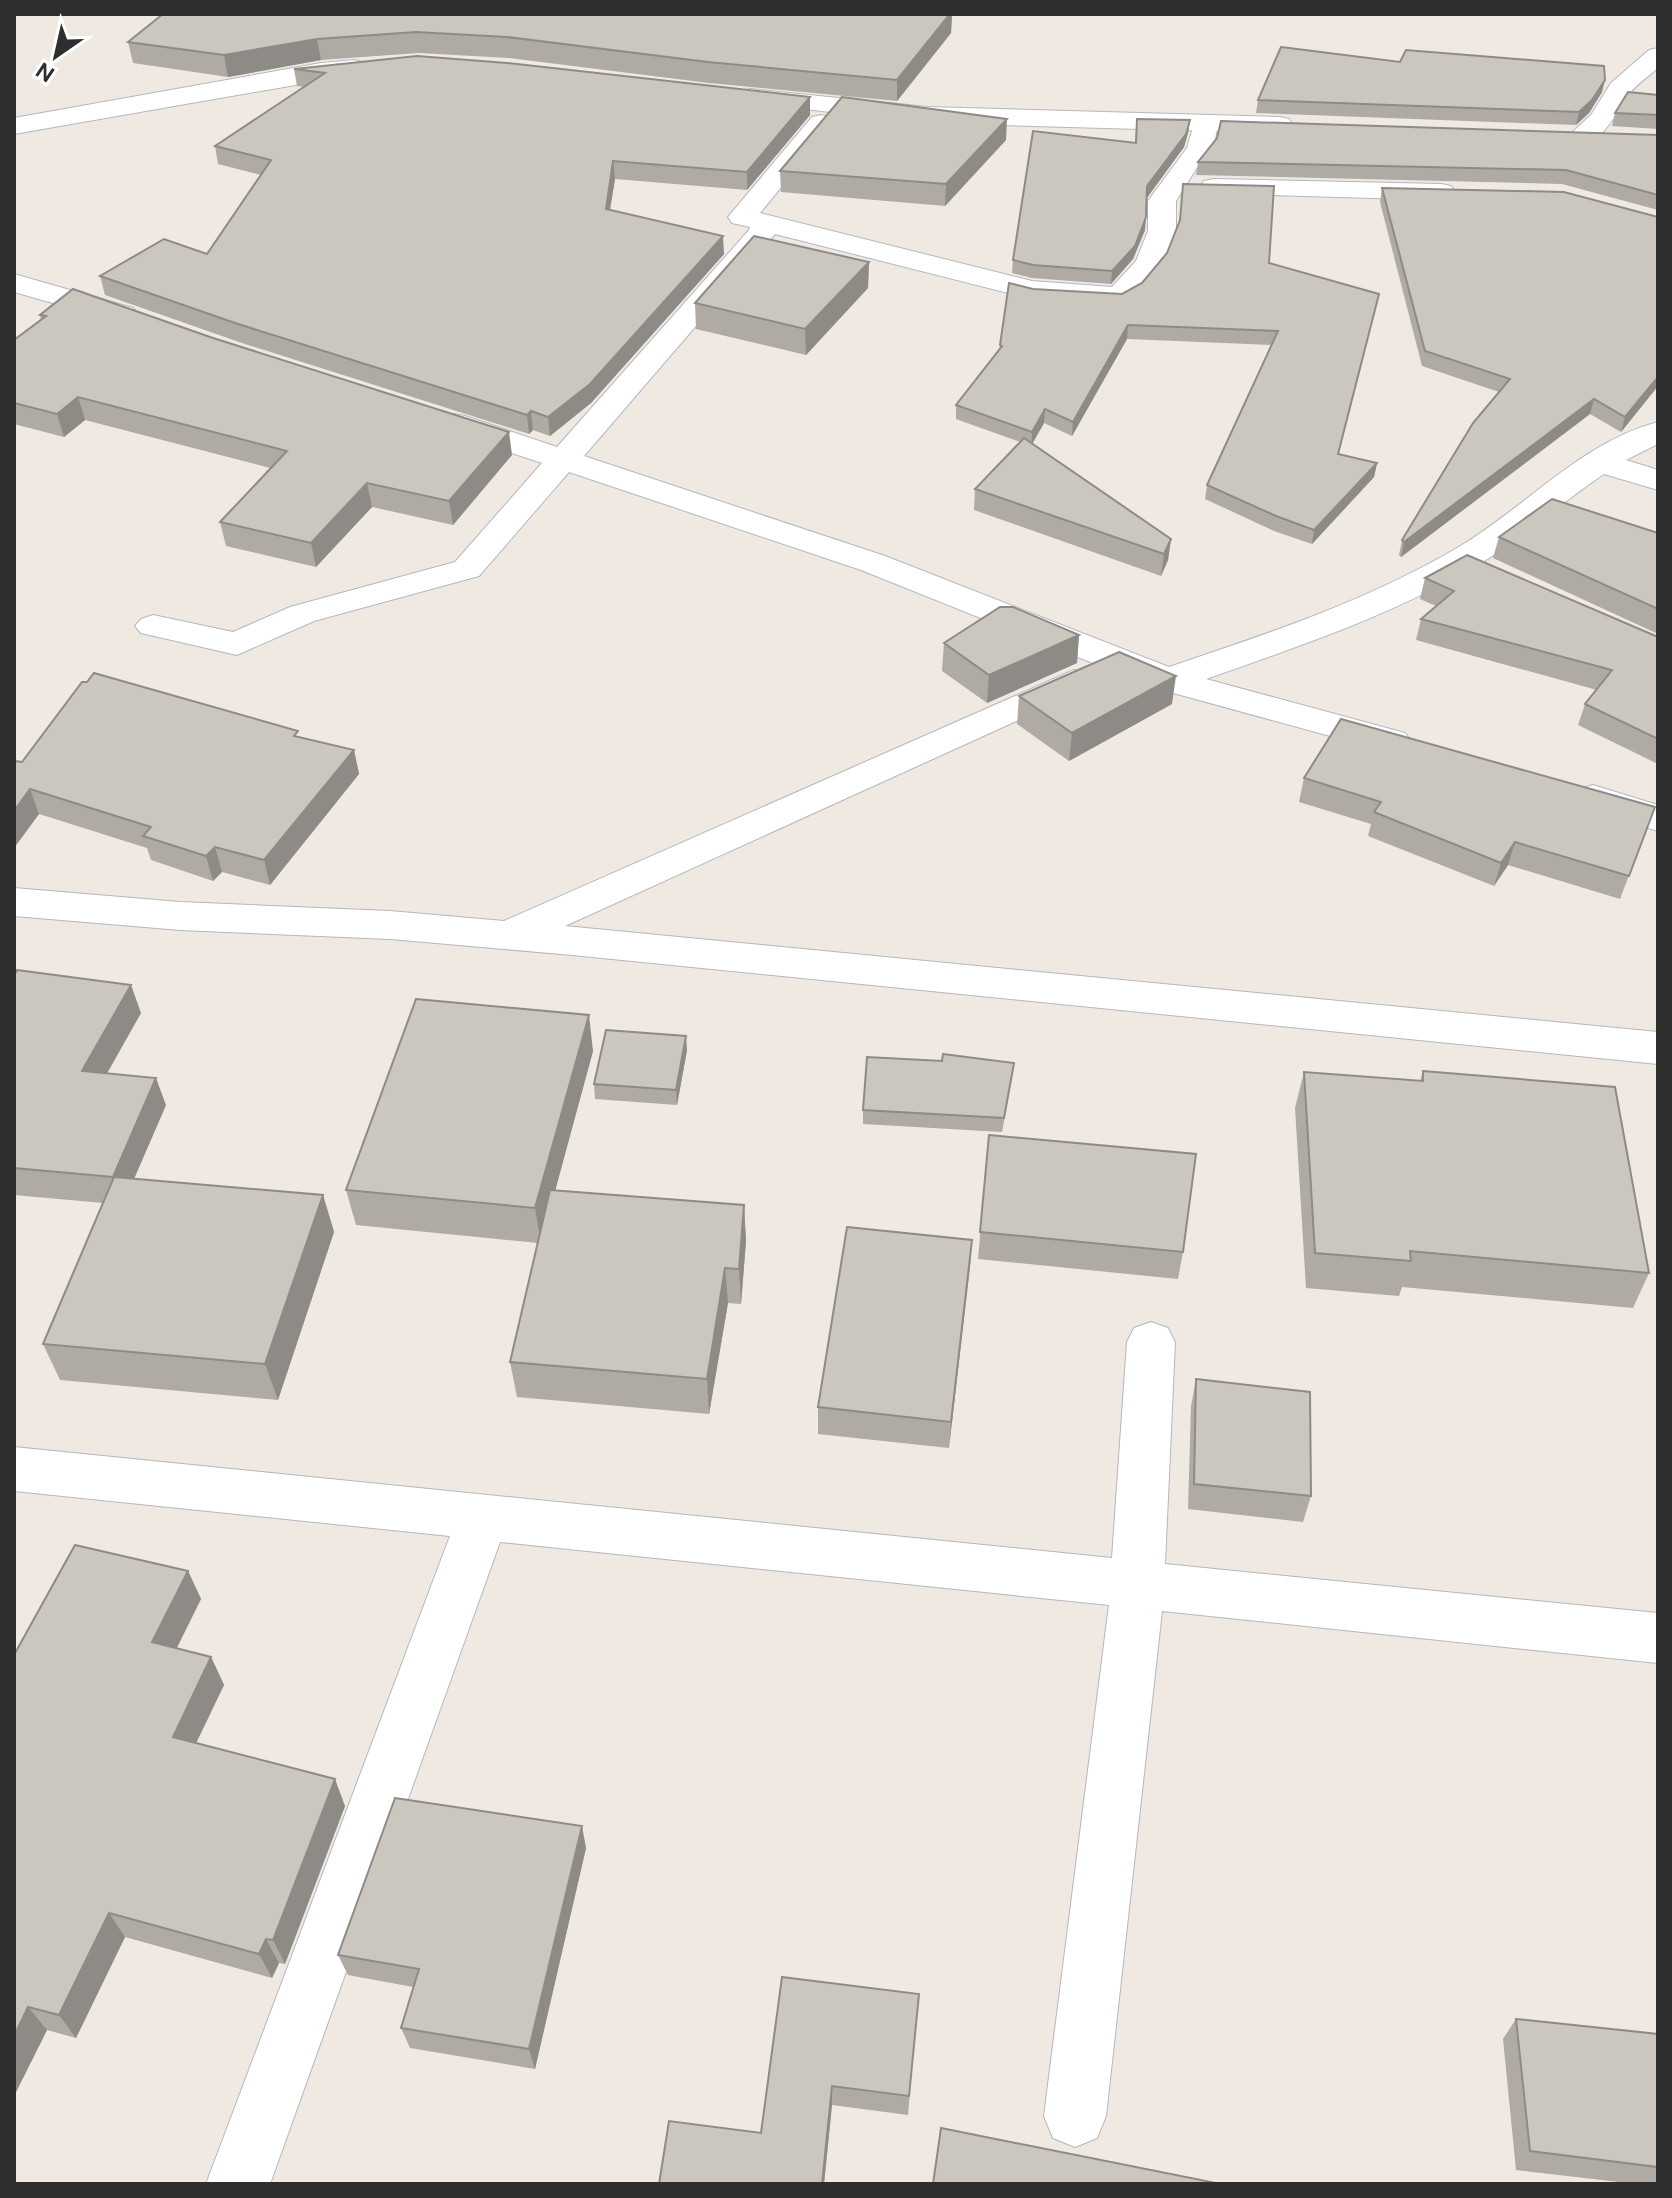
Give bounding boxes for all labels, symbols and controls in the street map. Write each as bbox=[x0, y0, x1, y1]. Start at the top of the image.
north arrow bbox=[16, 16, 96, 96]
text: N bbox=[30, 56, 60, 89]

